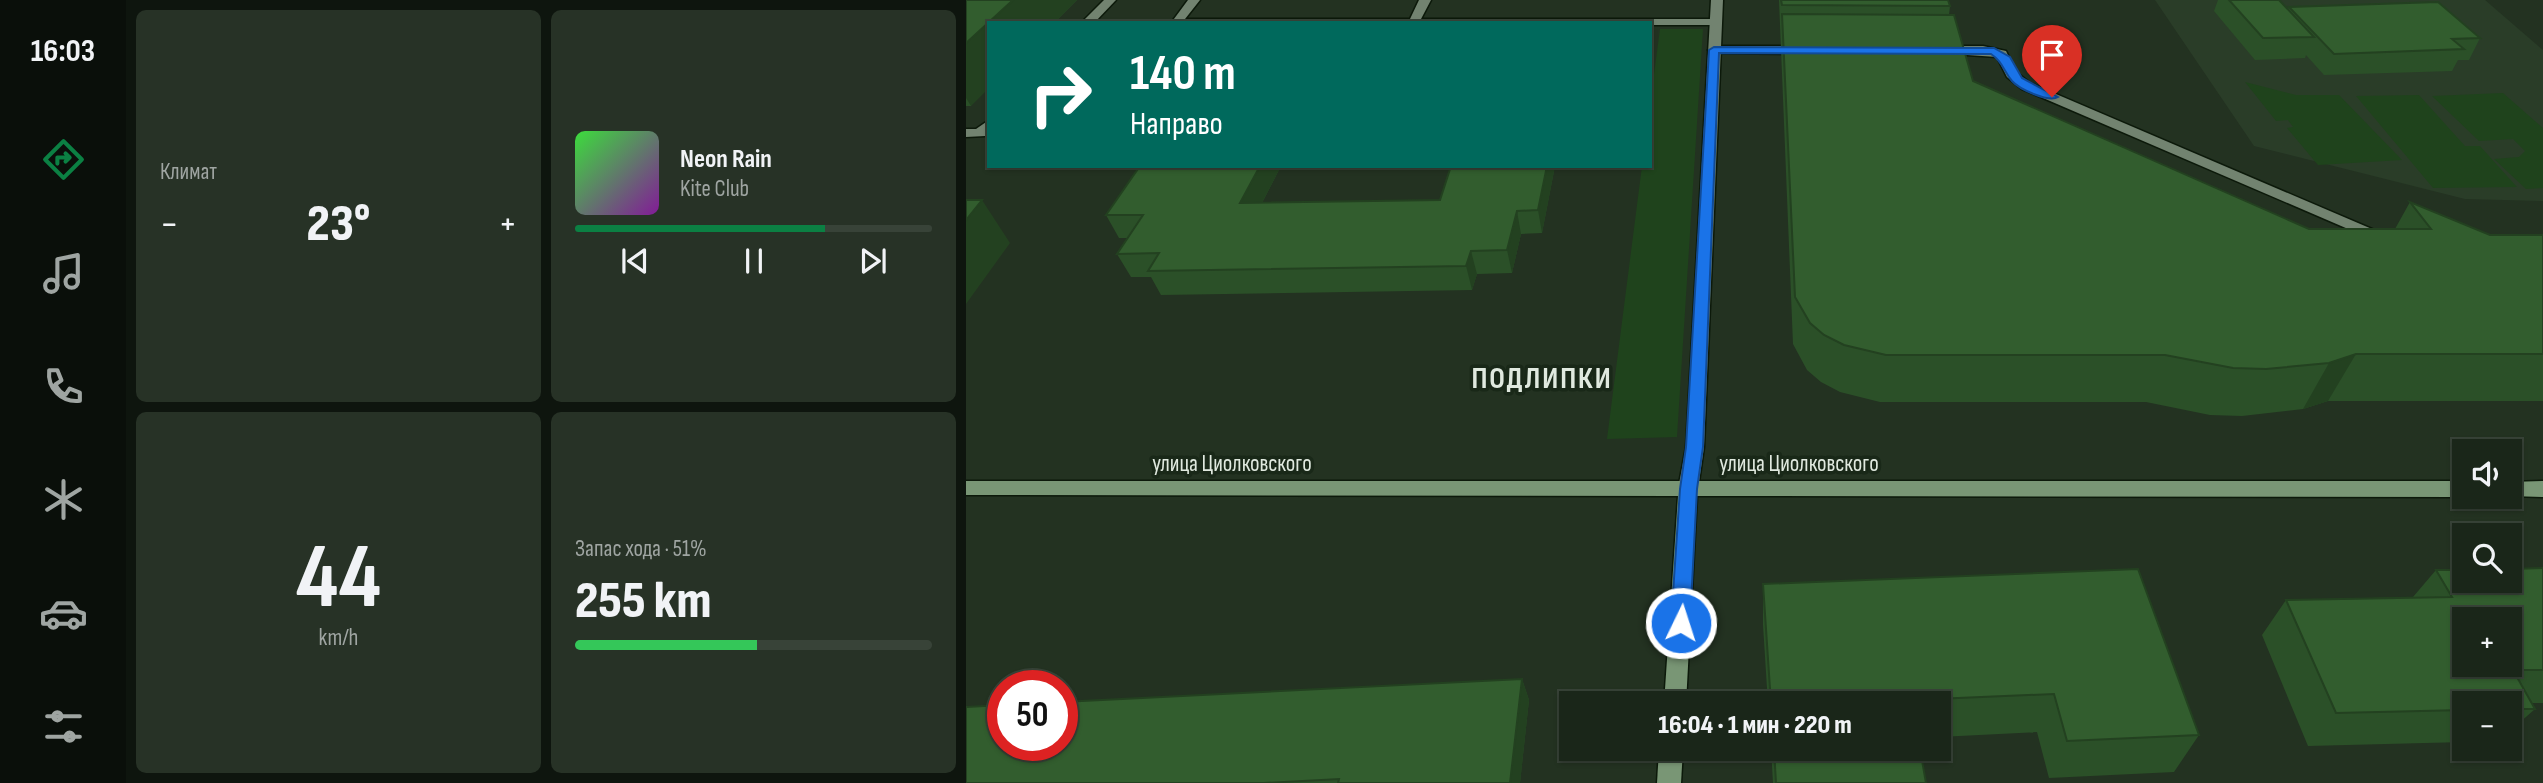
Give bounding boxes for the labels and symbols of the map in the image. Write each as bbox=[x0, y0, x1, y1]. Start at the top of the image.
pin bbox=[2022, 25, 2082, 97]
district label: ПОДЛИПКИ bbox=[1471, 361, 1613, 397]
street label: улица Циолковского bbox=[1152, 450, 1312, 478]
street label: улица Циолковского bbox=[1719, 450, 1879, 478]
position arrow bbox=[1644, 586, 1718, 660]
speed limit sign: 50 bbox=[987, 670, 1078, 761]

